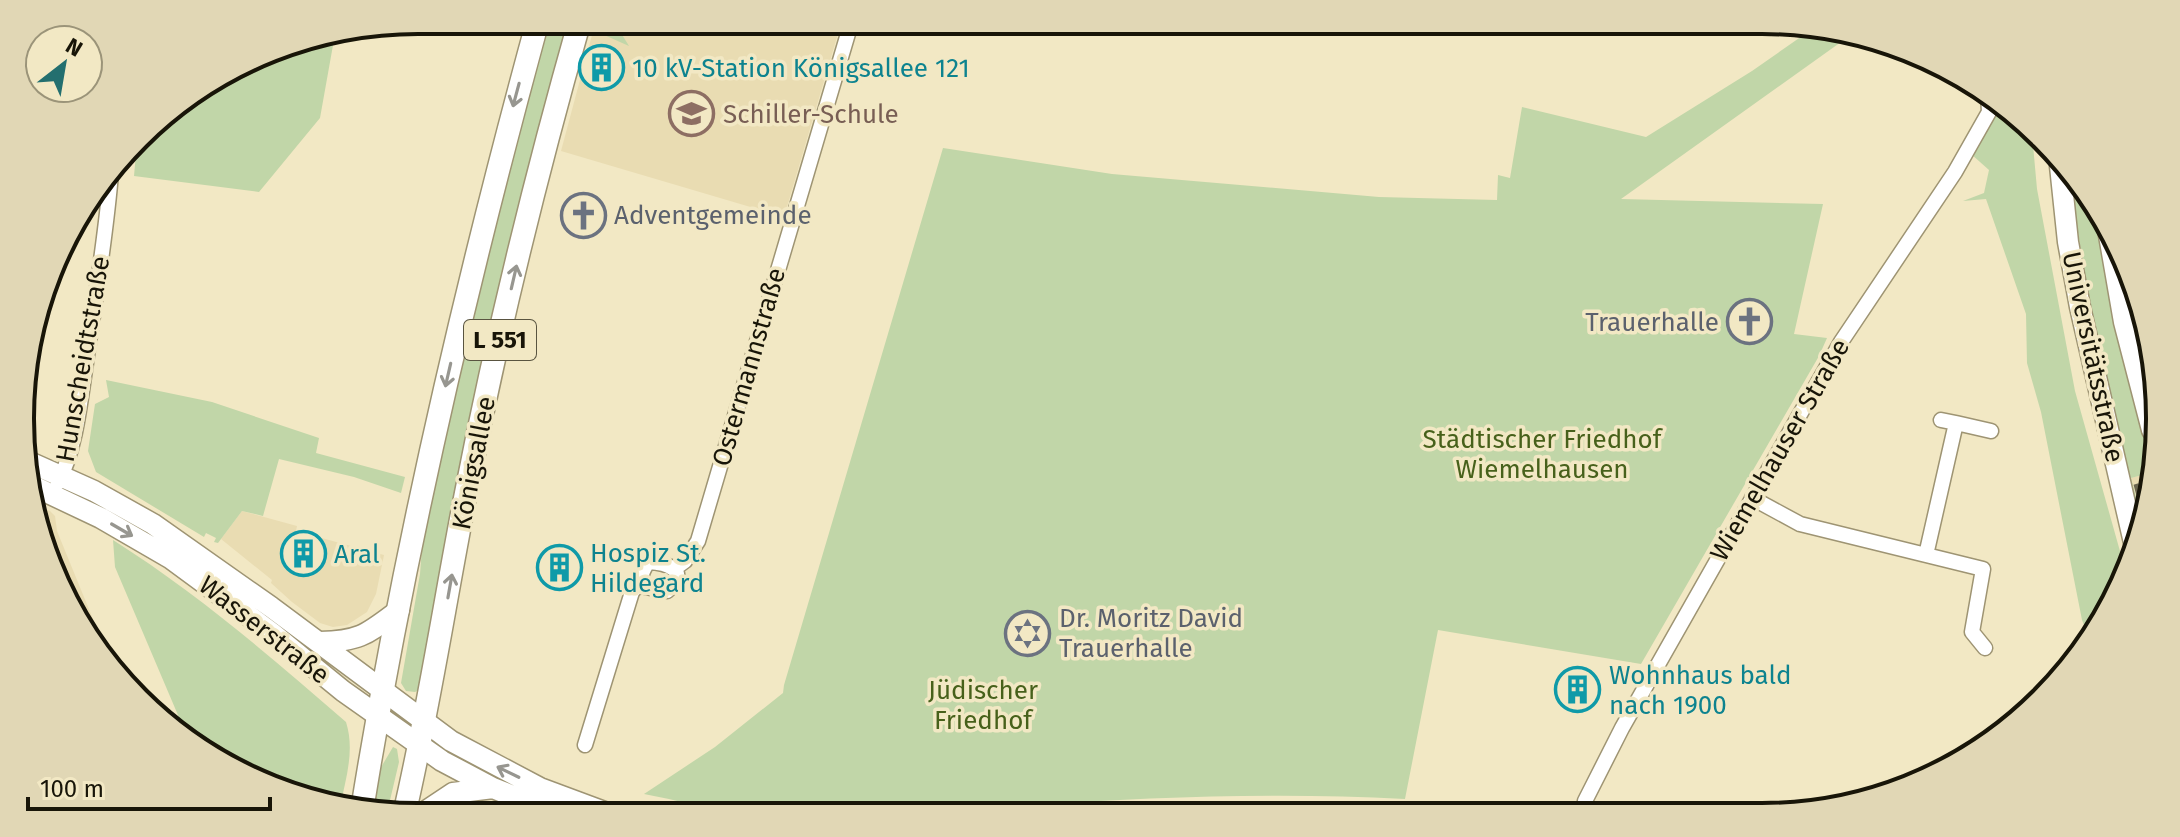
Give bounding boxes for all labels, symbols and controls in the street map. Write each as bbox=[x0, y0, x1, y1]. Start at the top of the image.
north arrow bbox=[24, 24, 104, 104]
text: N bbox=[61, 32, 87, 63]
building icon: 10 kV-Station Königsallee 121 bbox=[577, 44, 625, 92]
place label: 10 kV-Station Königsallee 121 bbox=[632, 53, 970, 84]
one-way arrow bbox=[508, 81, 523, 107]
school or university icon: Schiller-Schule bbox=[668, 90, 716, 138]
place label: Schiller-Schule bbox=[723, 99, 899, 130]
church icon: Adventgemeinde bbox=[559, 191, 607, 239]
place label: Adventgemeinde bbox=[614, 200, 812, 231]
street label: Universitätsstraße bbox=[2056, 249, 2130, 465]
street label: Hunscheidtstraße bbox=[50, 254, 116, 464]
one-way arrow bbox=[507, 264, 522, 290]
street label: Ostermannstraße bbox=[706, 264, 792, 470]
church icon: Trauerhalle bbox=[1726, 298, 1774, 346]
place label: Trauerhalle bbox=[1585, 307, 1719, 338]
road number: L 551 bbox=[464, 320, 536, 360]
street label: Wiemelhauser Straße bbox=[1704, 333, 1856, 567]
one-way arrow bbox=[440, 361, 455, 387]
street label: Königsallee bbox=[446, 394, 502, 532]
park label: Städtischer Friedhof Wiemelhausen bbox=[1423, 424, 1664, 485]
one-way arrow bbox=[109, 523, 133, 538]
building icon: Aral bbox=[279, 530, 327, 578]
place label: Hospiz St. Hildegard bbox=[590, 538, 706, 599]
place label: Aral bbox=[334, 539, 380, 570]
building icon: Hospiz St. Hildegard bbox=[535, 544, 583, 592]
street label: Wasserstraße bbox=[193, 570, 335, 690]
one-way arrow bbox=[444, 574, 459, 599]
place label: Dr. Moritz David Trauerhalle bbox=[1059, 603, 1243, 664]
synagogue icon: Dr. Moritz David Trauerhalle bbox=[1004, 609, 1052, 657]
place label: Wohnhaus bald nach 1900 bbox=[1609, 660, 1792, 721]
building icon: Wohnhaus bald nach 1900 bbox=[1554, 666, 1602, 714]
park label: Jüdischer Friedhof bbox=[928, 675, 1038, 736]
scale bar bbox=[28, 761, 270, 811]
one-way arrow bbox=[496, 764, 520, 779]
text: 100 m bbox=[40, 775, 104, 803]

